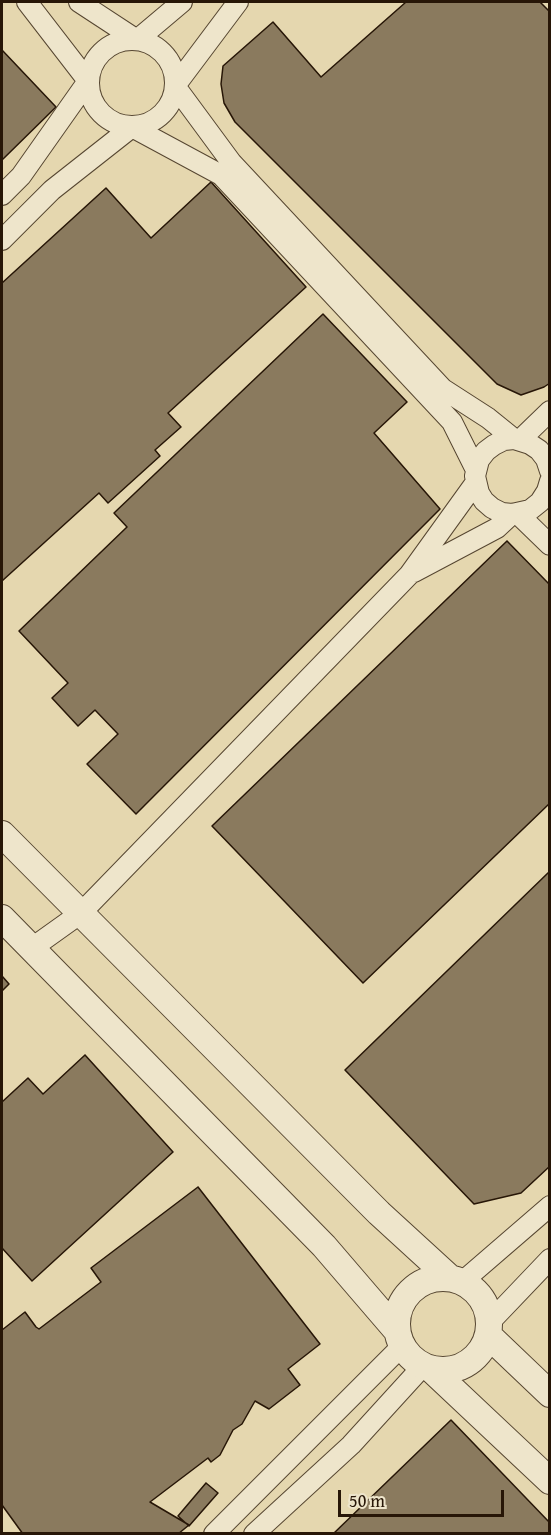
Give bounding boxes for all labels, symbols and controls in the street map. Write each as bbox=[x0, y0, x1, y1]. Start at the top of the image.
scale bar bbox=[341, 1478, 508, 1516]
text: 50 m bbox=[349, 1487, 385, 1514]

